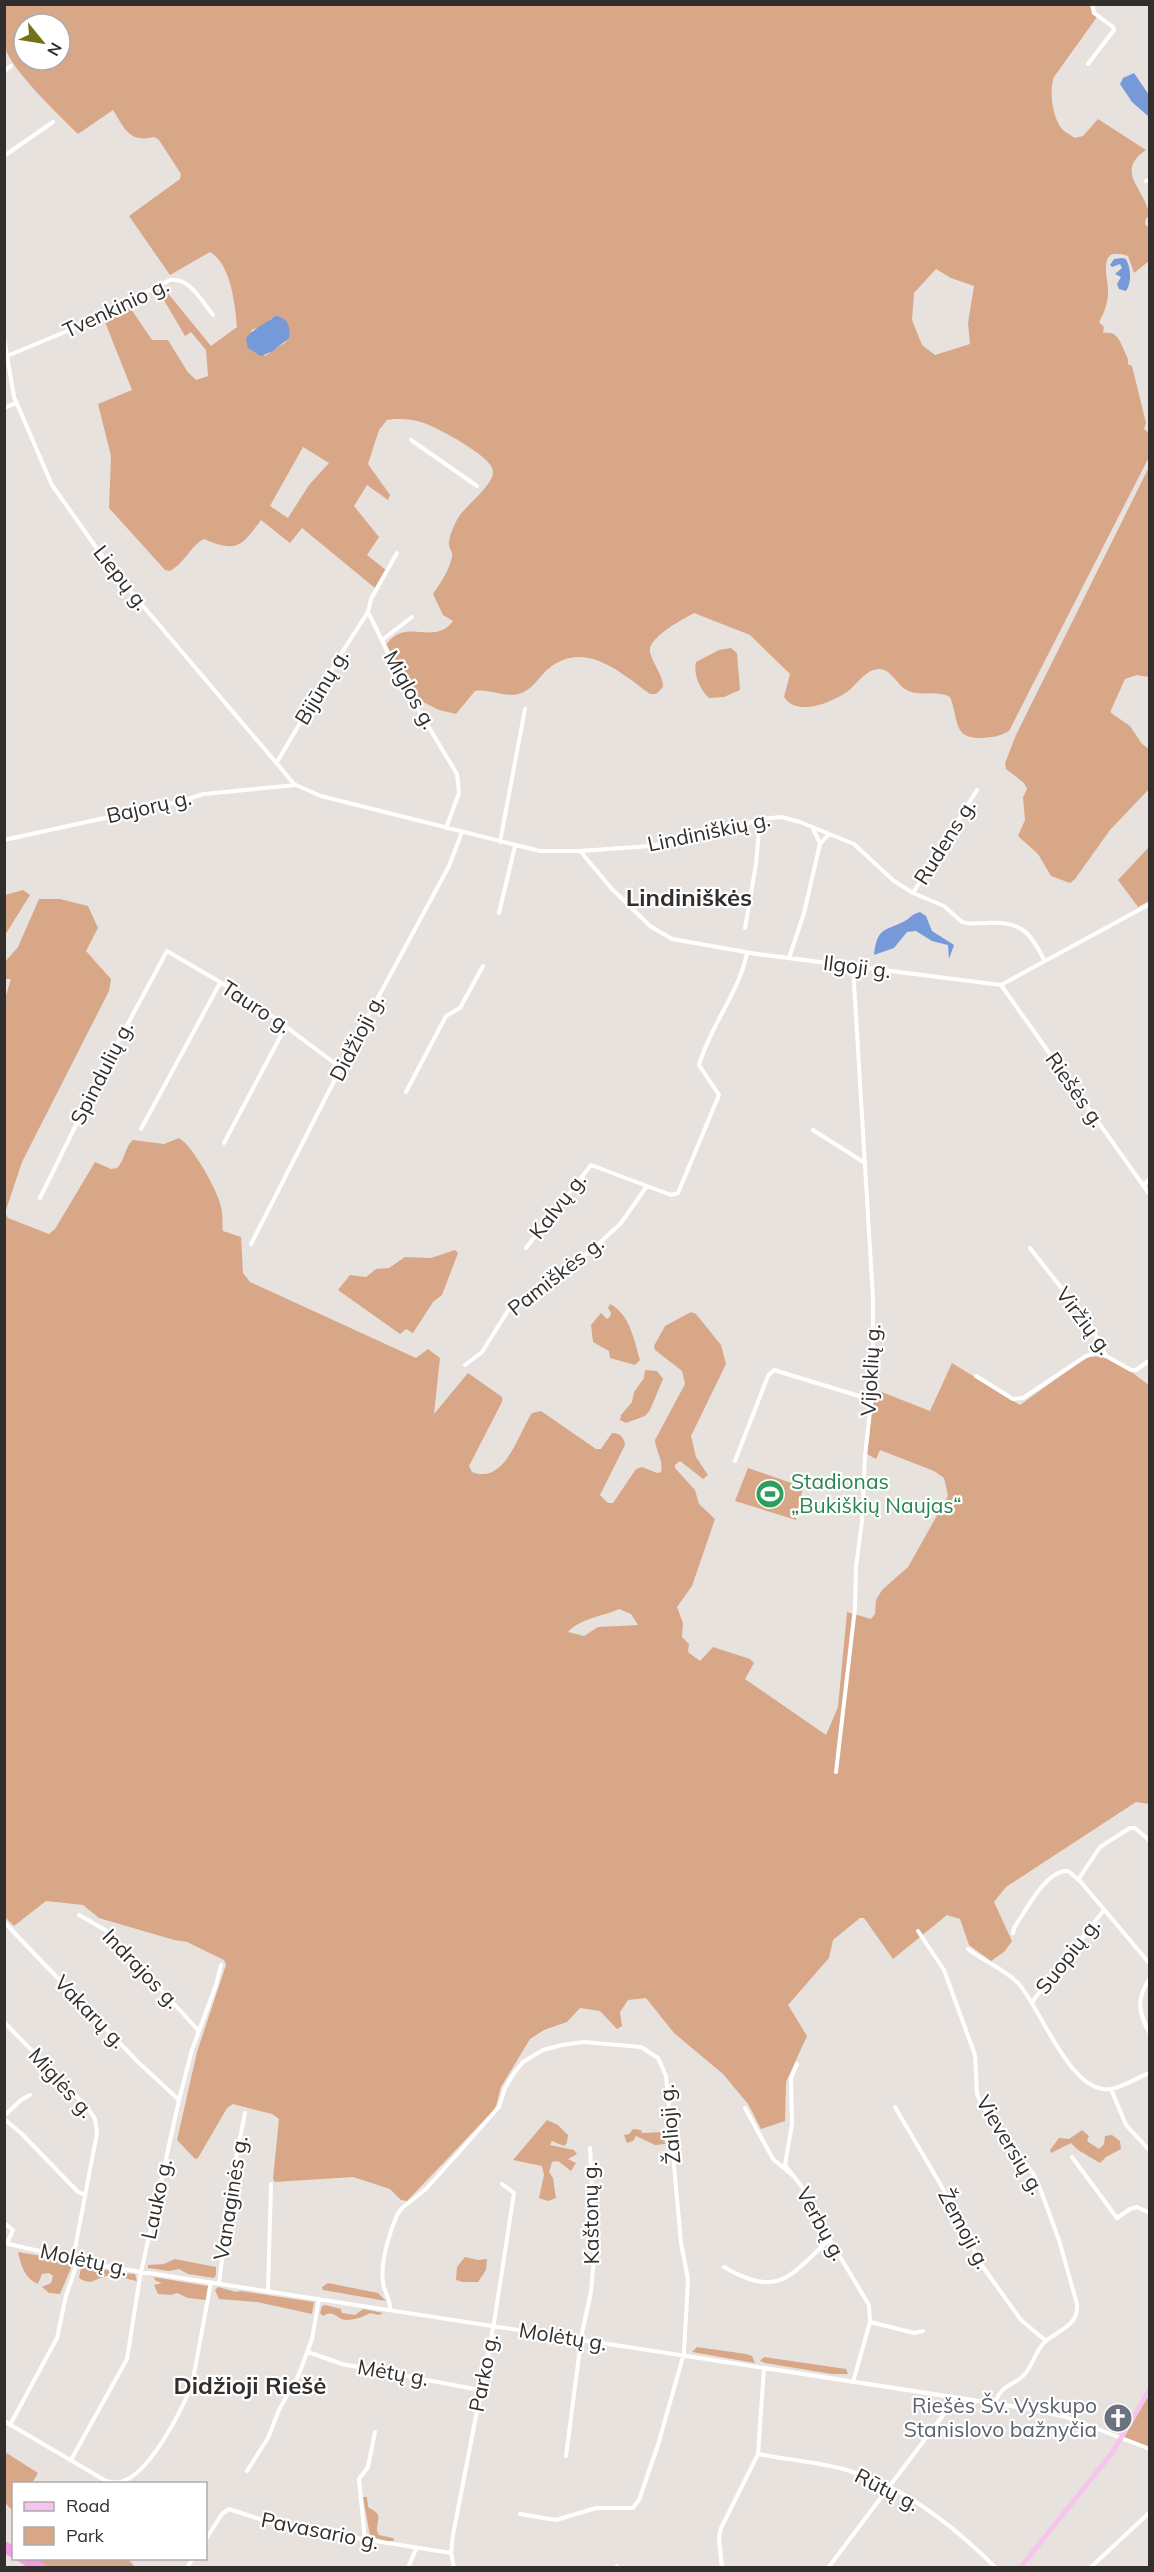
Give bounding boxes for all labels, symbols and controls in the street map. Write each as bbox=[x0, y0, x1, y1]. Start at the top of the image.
north arrow bbox=[12, 12, 72, 72]
text: N bbox=[43, 39, 67, 60]
street label: Tvenkinio g. bbox=[58, 271, 173, 343]
street label: Liepų g. bbox=[88, 540, 155, 615]
street label: Bijūnų g. bbox=[288, 644, 354, 729]
street label: Miglos g. bbox=[379, 646, 443, 733]
street label: Bajorų g. bbox=[104, 784, 194, 828]
street label: Rudens g. bbox=[908, 794, 981, 889]
street label: Lindiniškių g. bbox=[645, 805, 773, 857]
district label: Lindiniškės bbox=[626, 882, 752, 912]
street label: Ilgoji g. bbox=[822, 949, 892, 983]
street label: Tauro g. bbox=[217, 974, 296, 1038]
street label: Didžioji g. bbox=[323, 990, 389, 1085]
street label: Spindulių g. bbox=[64, 1016, 138, 1129]
street label: Riešės g. bbox=[1040, 1047, 1111, 1132]
street label: Kalvų g. bbox=[523, 1167, 591, 1244]
street label: Pamiškės g. bbox=[502, 1230, 609, 1321]
street label: Viržių g. bbox=[1051, 1281, 1119, 1359]
street label: Vijoklių g. bbox=[855, 1323, 885, 1417]
place label: Stadionas „Bukiškių Naujas“ bbox=[791, 1468, 961, 1518]
sports icon: Stadionas „Bukiškių Naujas“ bbox=[754, 1478, 786, 1510]
street label: Suopių g. bbox=[1029, 1912, 1105, 1999]
street label: Indrajos g. bbox=[97, 1923, 186, 2014]
street label: Vakarų g. bbox=[49, 1969, 132, 2053]
street label: Miglės g. bbox=[23, 2042, 100, 2123]
street label: Žalioji g. bbox=[653, 2083, 685, 2165]
street label: Vieversių g. bbox=[971, 2090, 1051, 2199]
street label: Vanaginės g. bbox=[207, 2134, 253, 2262]
street label: Lauko g. bbox=[135, 2156, 177, 2241]
street label: Kaštonų g. bbox=[576, 2161, 604, 2265]
street label: Verbų g. bbox=[791, 2182, 853, 2265]
street label: Žemoji g. bbox=[933, 2184, 997, 2273]
street label: Molėtų g. bbox=[38, 2237, 130, 2281]
street label: Molėtų g. bbox=[517, 2316, 609, 2356]
street label: Parko g. bbox=[463, 2332, 503, 2414]
street label: Mėtų g. bbox=[356, 2353, 431, 2391]
district label: Didžioji Riešė bbox=[173, 2370, 327, 2400]
place label: Riešės Šv. Vyskupo Stanislovo bažnyčia bbox=[904, 2392, 1097, 2442]
church icon: Riešės Šv. Vyskupo Stanislovo bažnyčia bbox=[1102, 2402, 1134, 2434]
street label: Rūtų g. bbox=[851, 2462, 924, 2516]
legend bbox=[12, 2482, 207, 2560]
text: Road bbox=[66, 2494, 110, 2517]
street label: Pavasario g. bbox=[259, 2506, 381, 2554]
text: Park bbox=[66, 2524, 105, 2547]

